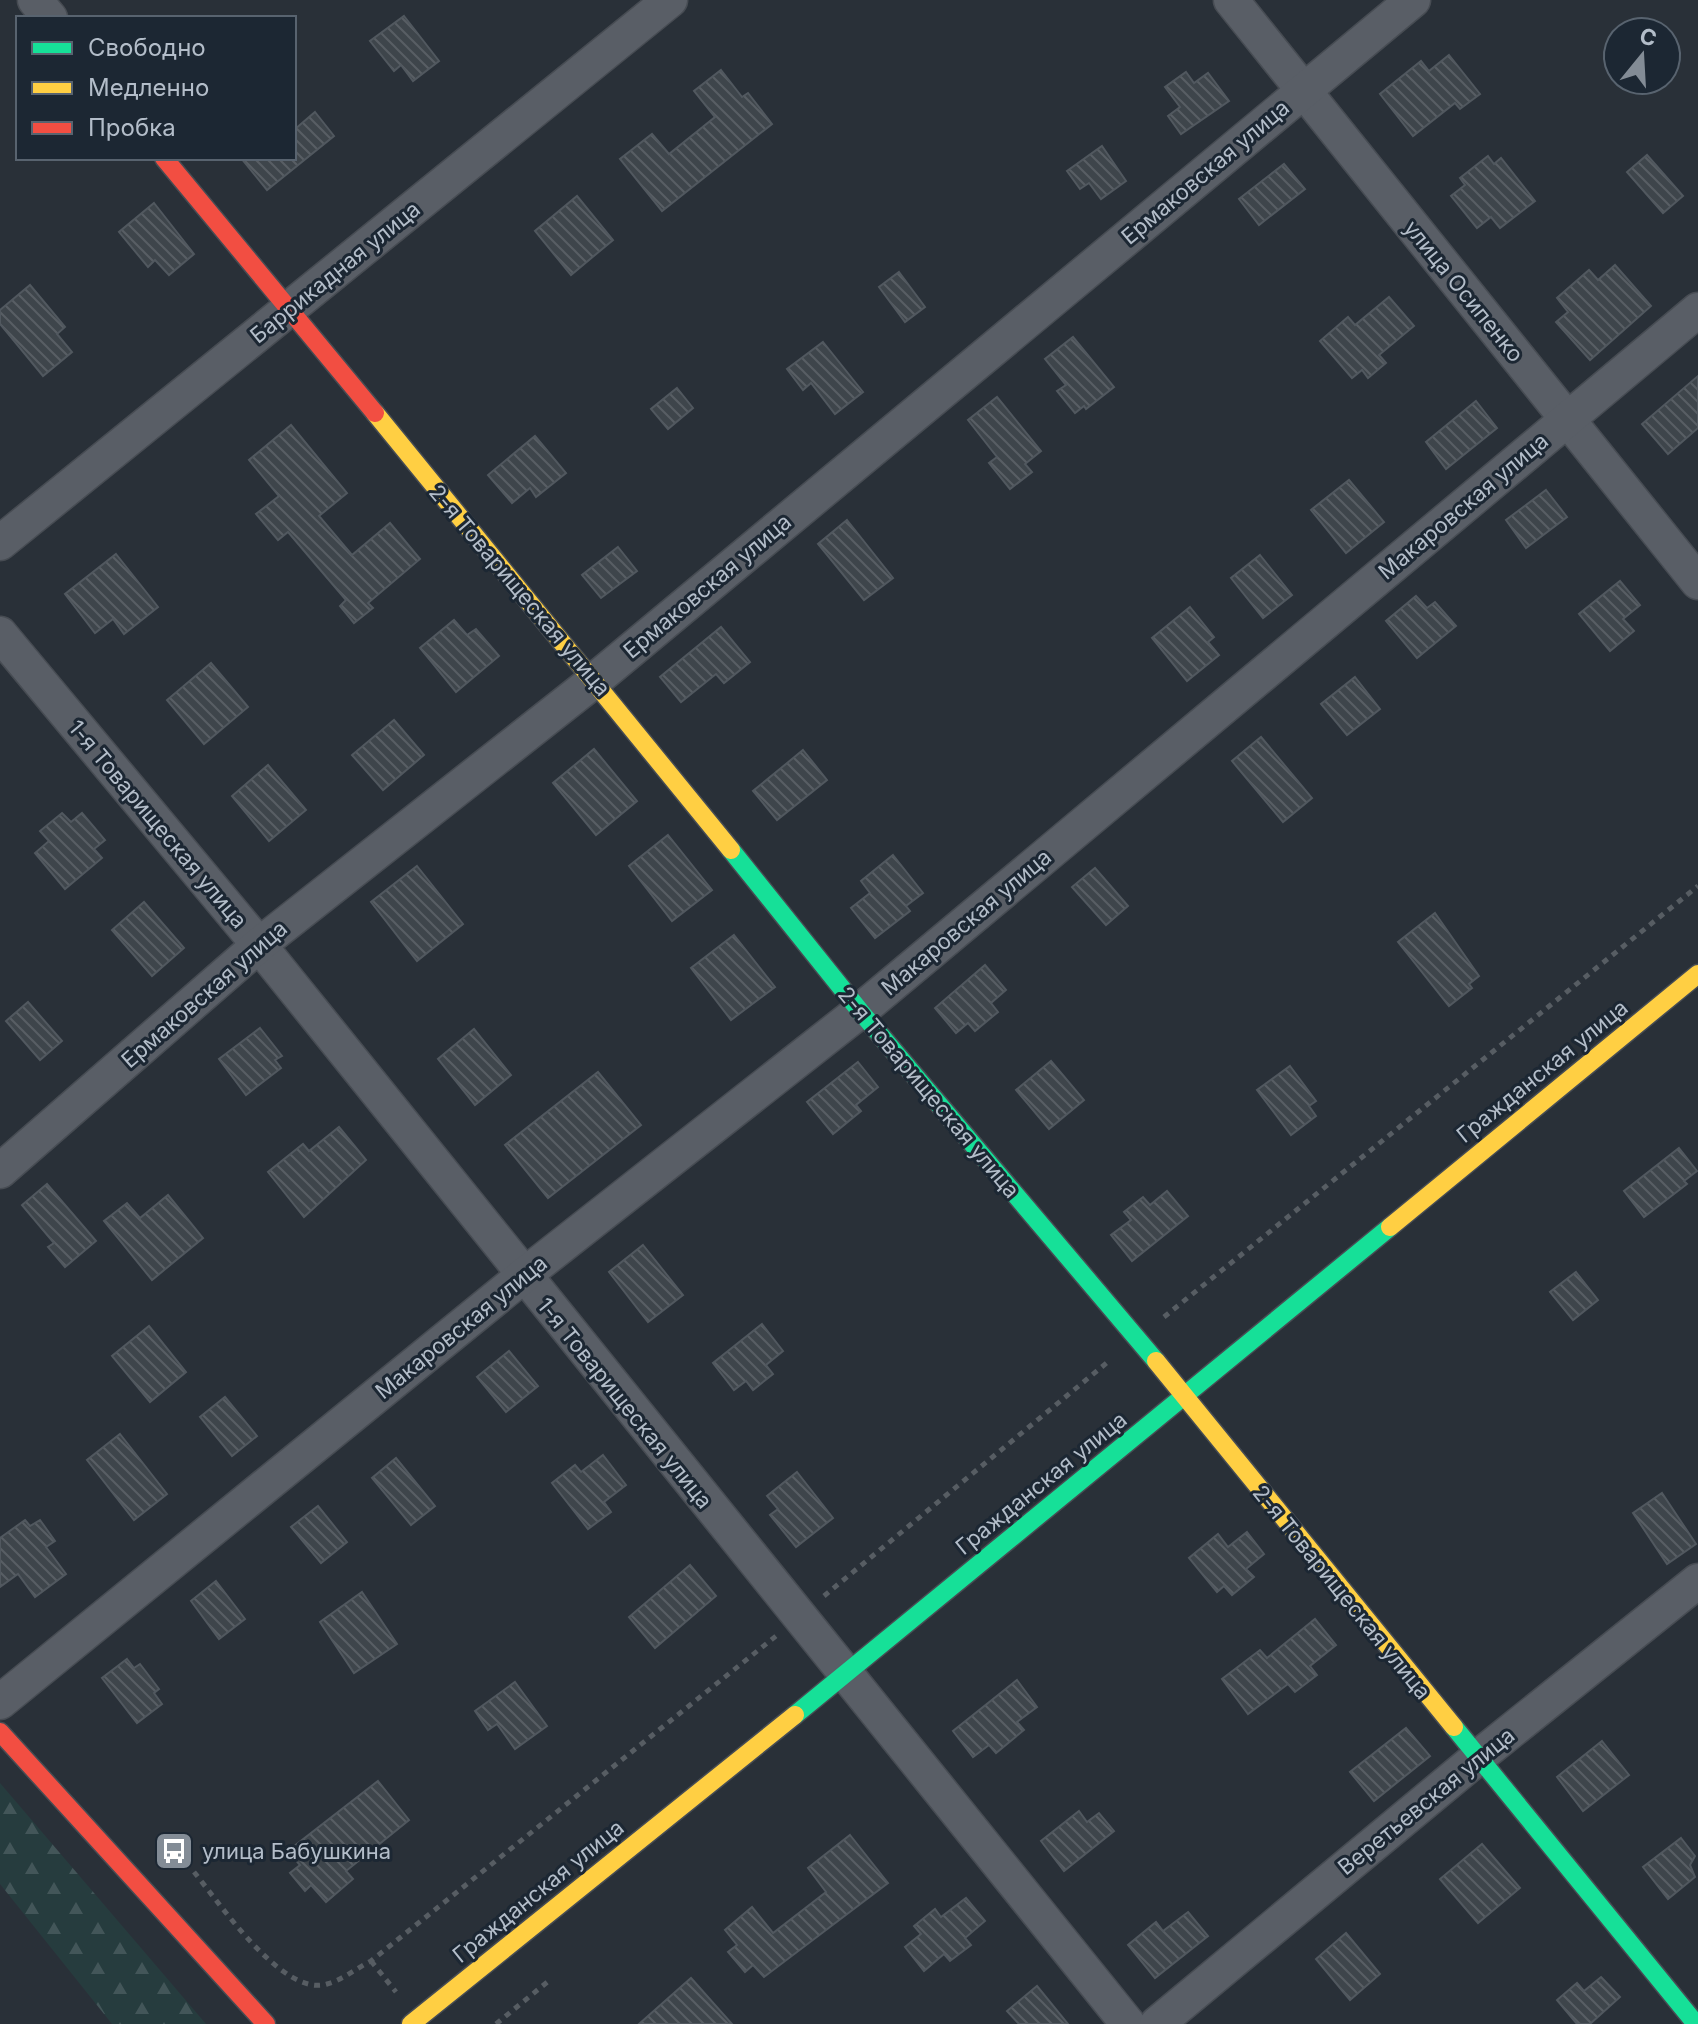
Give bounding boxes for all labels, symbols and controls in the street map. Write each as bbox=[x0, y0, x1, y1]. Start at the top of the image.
legend bbox=[16, 16, 296, 160]
north arrow bbox=[1602, 16, 1682, 96]
text: С bbox=[1636, 22, 1660, 52]
text: Свободно bbox=[88, 33, 206, 62]
text: Медленно bbox=[88, 73, 209, 102]
street label: Ермаковская улица bbox=[1116, 94, 1294, 250]
text: Пробка bbox=[88, 113, 176, 142]
street label: Баррикадная улица bbox=[245, 196, 425, 348]
street label: улица Осипенко bbox=[1399, 215, 1529, 367]
street label: Макаровская улица bbox=[1373, 427, 1553, 585]
street label: 2-я Товарищеская улица bbox=[424, 479, 616, 701]
street label: Ермаковская улица bbox=[618, 508, 796, 664]
street label: 1-я Товарищеская улица bbox=[63, 715, 253, 933]
street label: Макаровская улица bbox=[876, 843, 1056, 1001]
street label: Ермаковская улица bbox=[116, 915, 292, 1073]
street label: 2-я Товарищеская улица bbox=[833, 981, 1025, 1203]
street label: Гражданская улица bbox=[1451, 994, 1633, 1148]
street label: Макаровская улица bbox=[370, 1250, 552, 1404]
street label: 1-я Товарищеская улица bbox=[532, 1293, 718, 1513]
street label: Гражданская улица bbox=[950, 1406, 1132, 1560]
street label: 2-я Товарищеская улица bbox=[1248, 1480, 1436, 1704]
street label: Веретьевская улица bbox=[1333, 1722, 1519, 1880]
street label: Гражданская улица bbox=[447, 1814, 629, 1968]
bus stop icon: улица Бабушкина bbox=[153, 1830, 195, 1872]
place label: улица Бабушкина bbox=[202, 1838, 391, 1864]

